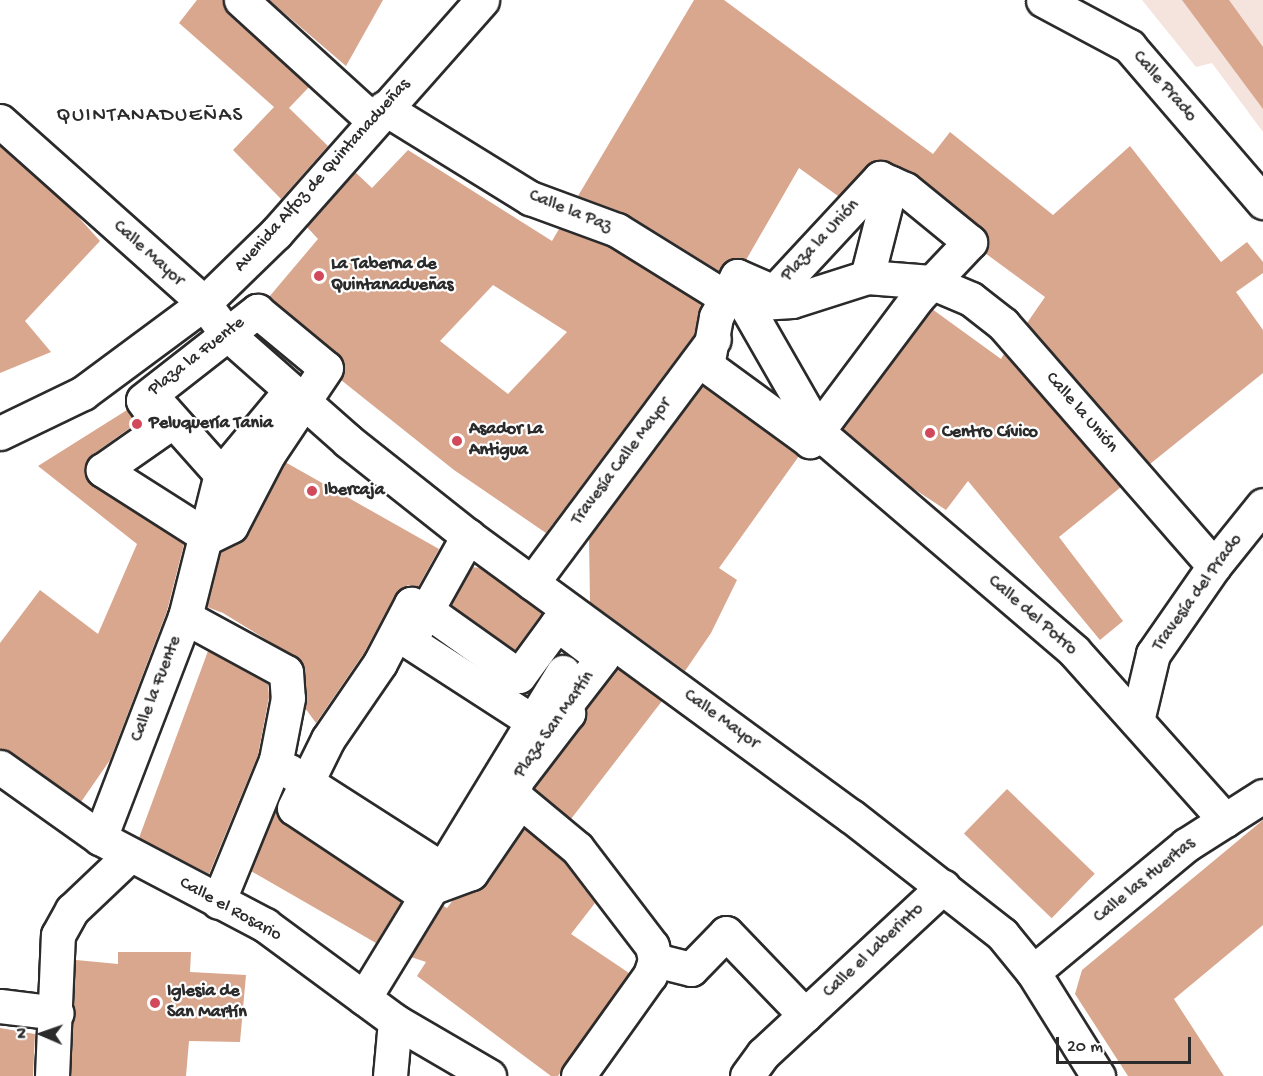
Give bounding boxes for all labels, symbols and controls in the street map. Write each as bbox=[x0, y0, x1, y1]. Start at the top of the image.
street label: Calle Prado bbox=[1127, 47, 1201, 127]
street label: Avenida Alfoz de Quintanadueñas bbox=[230, 75, 416, 277]
district label: QUINTANADUEÑAS bbox=[56, 104, 244, 130]
street label: Calle la Paz bbox=[525, 186, 615, 238]
street label: Plaza la Unión bbox=[777, 195, 865, 287]
street label: Calle Mayor bbox=[108, 216, 188, 292]
place label: La Taberna de Quintanadueñas bbox=[331, 255, 453, 298]
marker: La Taberna de Quintanadueñas bbox=[312, 269, 326, 283]
street label: Plaza la Fuente bbox=[144, 313, 250, 401]
street label: Calle la Unión bbox=[1040, 368, 1122, 458]
street label: Travesía Calle Mayor bbox=[567, 394, 677, 530]
place label: Peluquería Tania bbox=[149, 413, 273, 435]
marker: Peluquería Tania bbox=[130, 417, 144, 431]
place label: Asador La Antigua bbox=[469, 420, 543, 462]
place label: Centro Cívico bbox=[942, 422, 1038, 444]
marker: Centro Cívico bbox=[923, 426, 937, 440]
marker: Asador La Antigua bbox=[450, 434, 464, 448]
place label: Ibercaja bbox=[324, 480, 385, 502]
marker: Ibercaja bbox=[305, 484, 319, 498]
street label: Travesía del Prado bbox=[1148, 530, 1248, 656]
street label: Calle del Potro bbox=[983, 571, 1081, 661]
street label: Calle la Fuente bbox=[127, 633, 187, 745]
street label: Plaza San Martín bbox=[510, 667, 600, 783]
street label: Calle Mayor bbox=[679, 685, 763, 755]
street label: Calle las Huertas bbox=[1090, 833, 1200, 929]
street label: Calle el Rosario bbox=[175, 873, 285, 947]
street label: Calle el Laberinto bbox=[819, 899, 929, 1003]
place label: Iglesia de San Martín bbox=[167, 982, 247, 1024]
marker: Iglesia de San Martín bbox=[148, 996, 162, 1010]
north arrow bbox=[12, 1004, 72, 1064]
scale bar bbox=[1059, 1025, 1194, 1063]
text: N bbox=[14, 1028, 33, 1039]
text: 20 m bbox=[1067, 1037, 1103, 1058]

